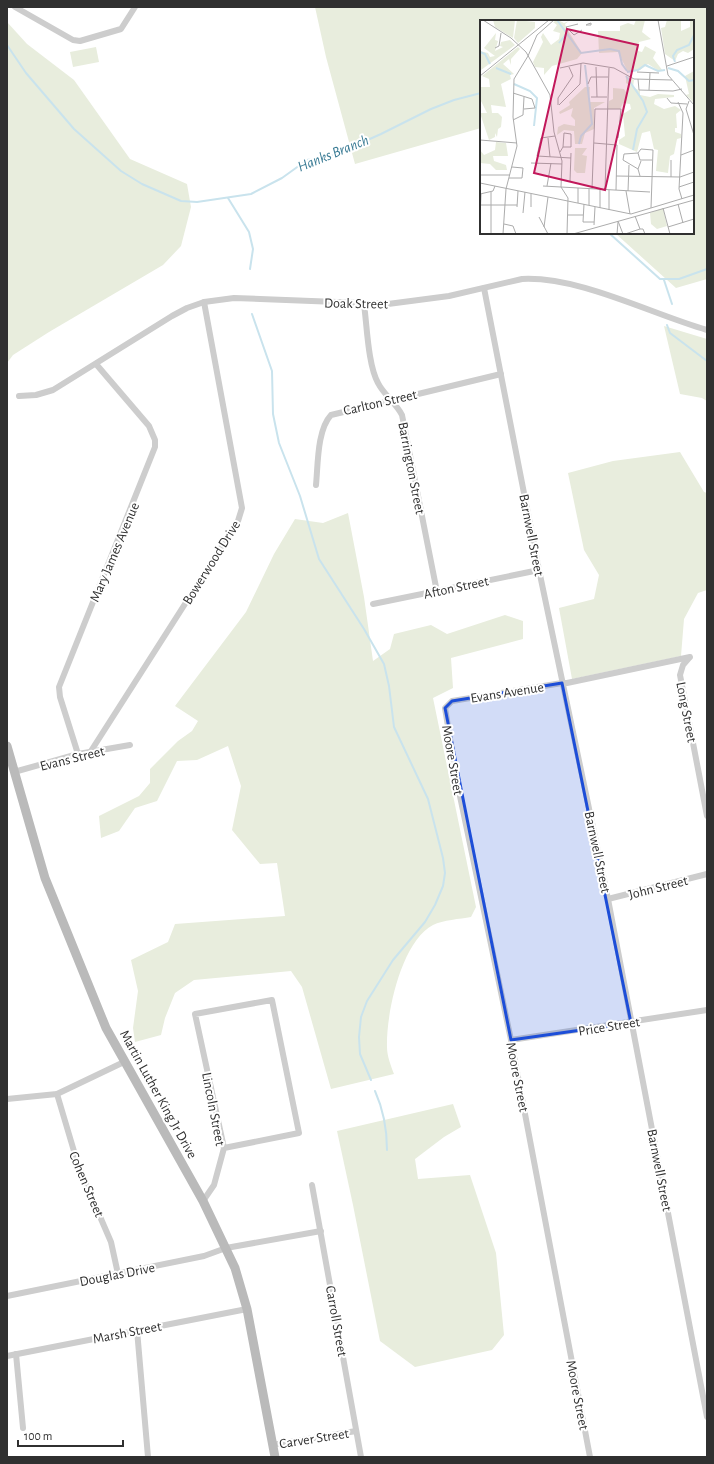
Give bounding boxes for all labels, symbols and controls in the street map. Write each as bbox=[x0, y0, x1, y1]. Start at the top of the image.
inset map bbox=[480, 20, 694, 234]
water label: Hanks Branch bbox=[296, 132, 371, 174]
street label: Doak Street bbox=[324, 296, 389, 312]
street label: Carlton Street bbox=[342, 388, 419, 418]
street label: Barrington Street bbox=[395, 421, 427, 516]
street label: Barnwell Street bbox=[516, 493, 546, 578]
street label: Mary James Avenue bbox=[88, 501, 142, 604]
street label: Bowerwood Drive bbox=[180, 518, 243, 607]
street label: Afton Street bbox=[422, 574, 490, 602]
street label: Evans Avenue bbox=[470, 680, 545, 706]
street label: Long Street bbox=[673, 681, 699, 744]
street label: Moore Street bbox=[439, 724, 465, 797]
street label: Evans Street bbox=[39, 744, 106, 774]
street label: Barnwell Street bbox=[582, 810, 613, 895]
street label: John Street bbox=[627, 874, 690, 902]
street label: Price Street bbox=[577, 1015, 641, 1039]
street label: Martin Luther King Jr Drive bbox=[117, 1028, 199, 1161]
street label: Moore Street bbox=[503, 1041, 531, 1114]
street label: Lincoln Street bbox=[199, 1071, 227, 1148]
street label: Barnwell Street bbox=[644, 1128, 674, 1213]
street label: Cohen Street bbox=[66, 1149, 106, 1220]
street label: Douglas Drive bbox=[78, 1261, 156, 1289]
street label: Carroll Street bbox=[323, 1285, 349, 1358]
street label: Marsh Street bbox=[92, 1319, 163, 1346]
street label: Moore Street bbox=[563, 1359, 591, 1432]
scale bar bbox=[18, 1422, 123, 1448]
street label: Carver Street bbox=[278, 1426, 350, 1451]
text: 100 m bbox=[24, 1430, 52, 1442]

